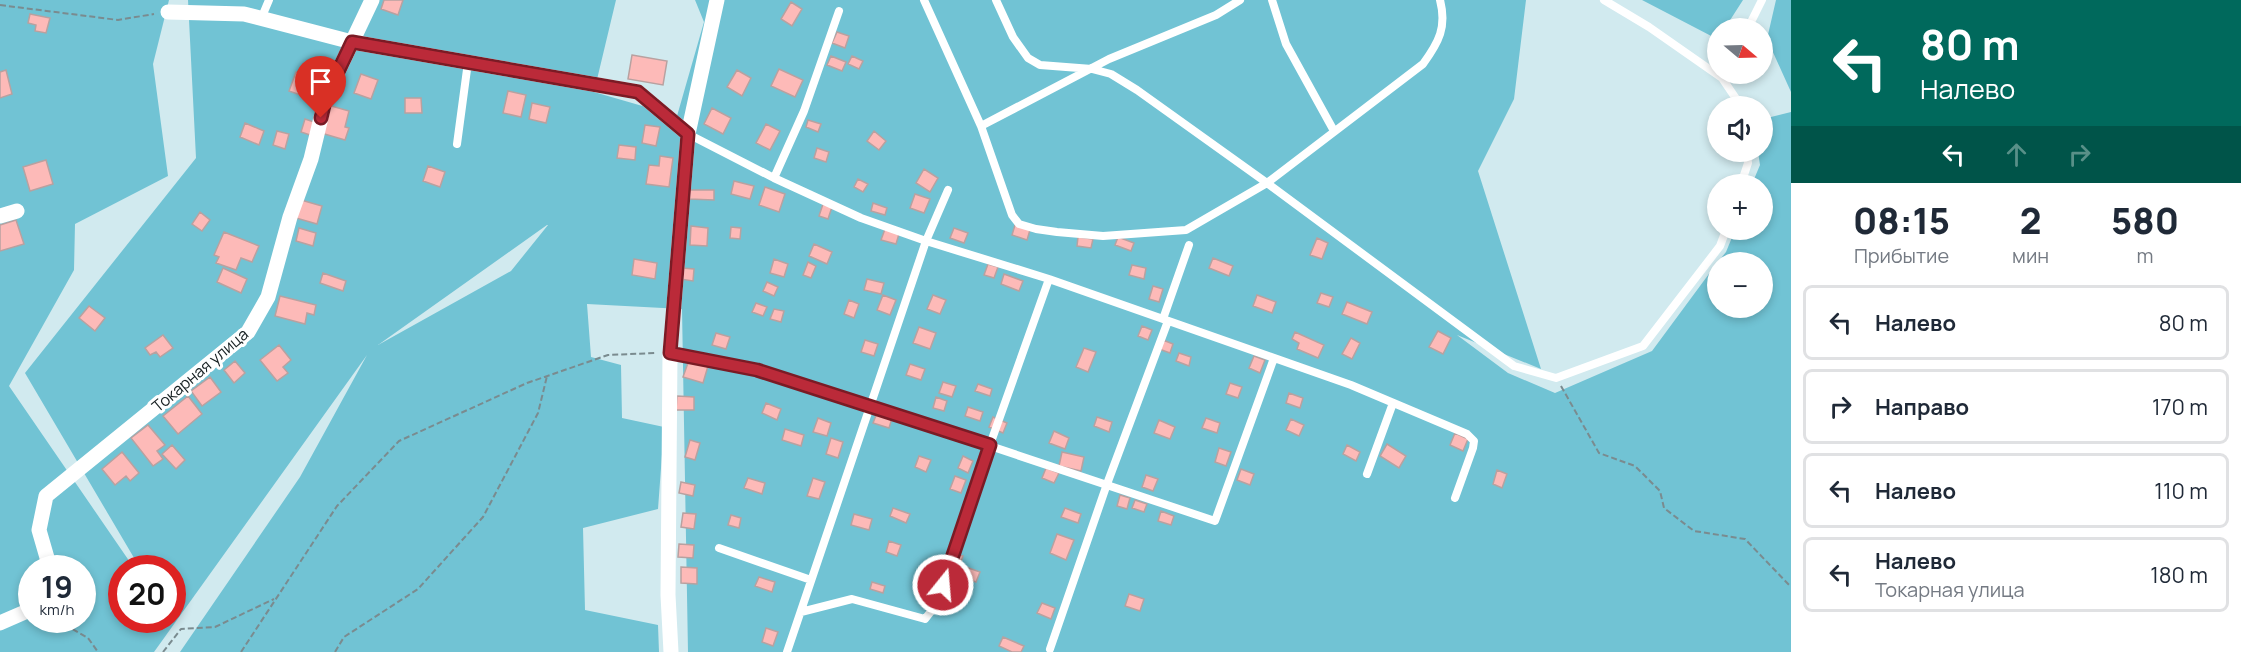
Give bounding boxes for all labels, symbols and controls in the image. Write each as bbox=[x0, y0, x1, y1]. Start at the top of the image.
text: 80 m bbox=[1920, 15, 2020, 73]
north arrow bbox=[1707, 18, 1773, 84]
map controls bbox=[1707, 18, 1773, 318]
icon: left bbox=[1821, 24, 1899, 102]
pin bbox=[295, 56, 346, 118]
icon: arrive bbox=[304, 65, 337, 98]
text: Налево bbox=[1920, 70, 2015, 107]
button: sound bbox=[1707, 96, 1773, 162]
icon: left bbox=[1937, 138, 1970, 171]
icon: ahead bbox=[2000, 138, 2033, 171]
icon: right bbox=[2063, 138, 2096, 171]
button: + bbox=[1707, 174, 1773, 240]
text: 08:15 bbox=[1853, 196, 1950, 245]
text: 2 bbox=[2020, 196, 2041, 245]
text: 580 bbox=[2111, 196, 2179, 245]
text: Прибытие bbox=[1854, 242, 1949, 269]
text: мин bbox=[2012, 242, 2049, 269]
text: m bbox=[2137, 242, 2154, 269]
button: − bbox=[1707, 252, 1773, 318]
icon: left bbox=[1824, 306, 1857, 339]
text: Налево bbox=[1875, 308, 1956, 338]
text: 80 m bbox=[2159, 308, 2208, 338]
street label: Токарная улица bbox=[147, 323, 253, 417]
icon: right bbox=[1824, 390, 1857, 423]
text: Направо bbox=[1875, 392, 1969, 422]
text: 170 m bbox=[2152, 392, 2208, 422]
icon: left bbox=[1824, 474, 1857, 507]
text: Налево bbox=[1875, 476, 1956, 506]
text: 110 m bbox=[2154, 476, 2208, 506]
text: Налево bbox=[1875, 546, 1956, 576]
position arrow bbox=[911, 553, 975, 617]
speed limit sign: 20 bbox=[108, 555, 186, 633]
icon: left bbox=[1824, 558, 1857, 591]
text: 180 m bbox=[2150, 560, 2208, 590]
text: 19 bbox=[41, 566, 73, 607]
text: Токарная улица bbox=[1875, 576, 2025, 603]
text: km/h bbox=[40, 599, 74, 620]

